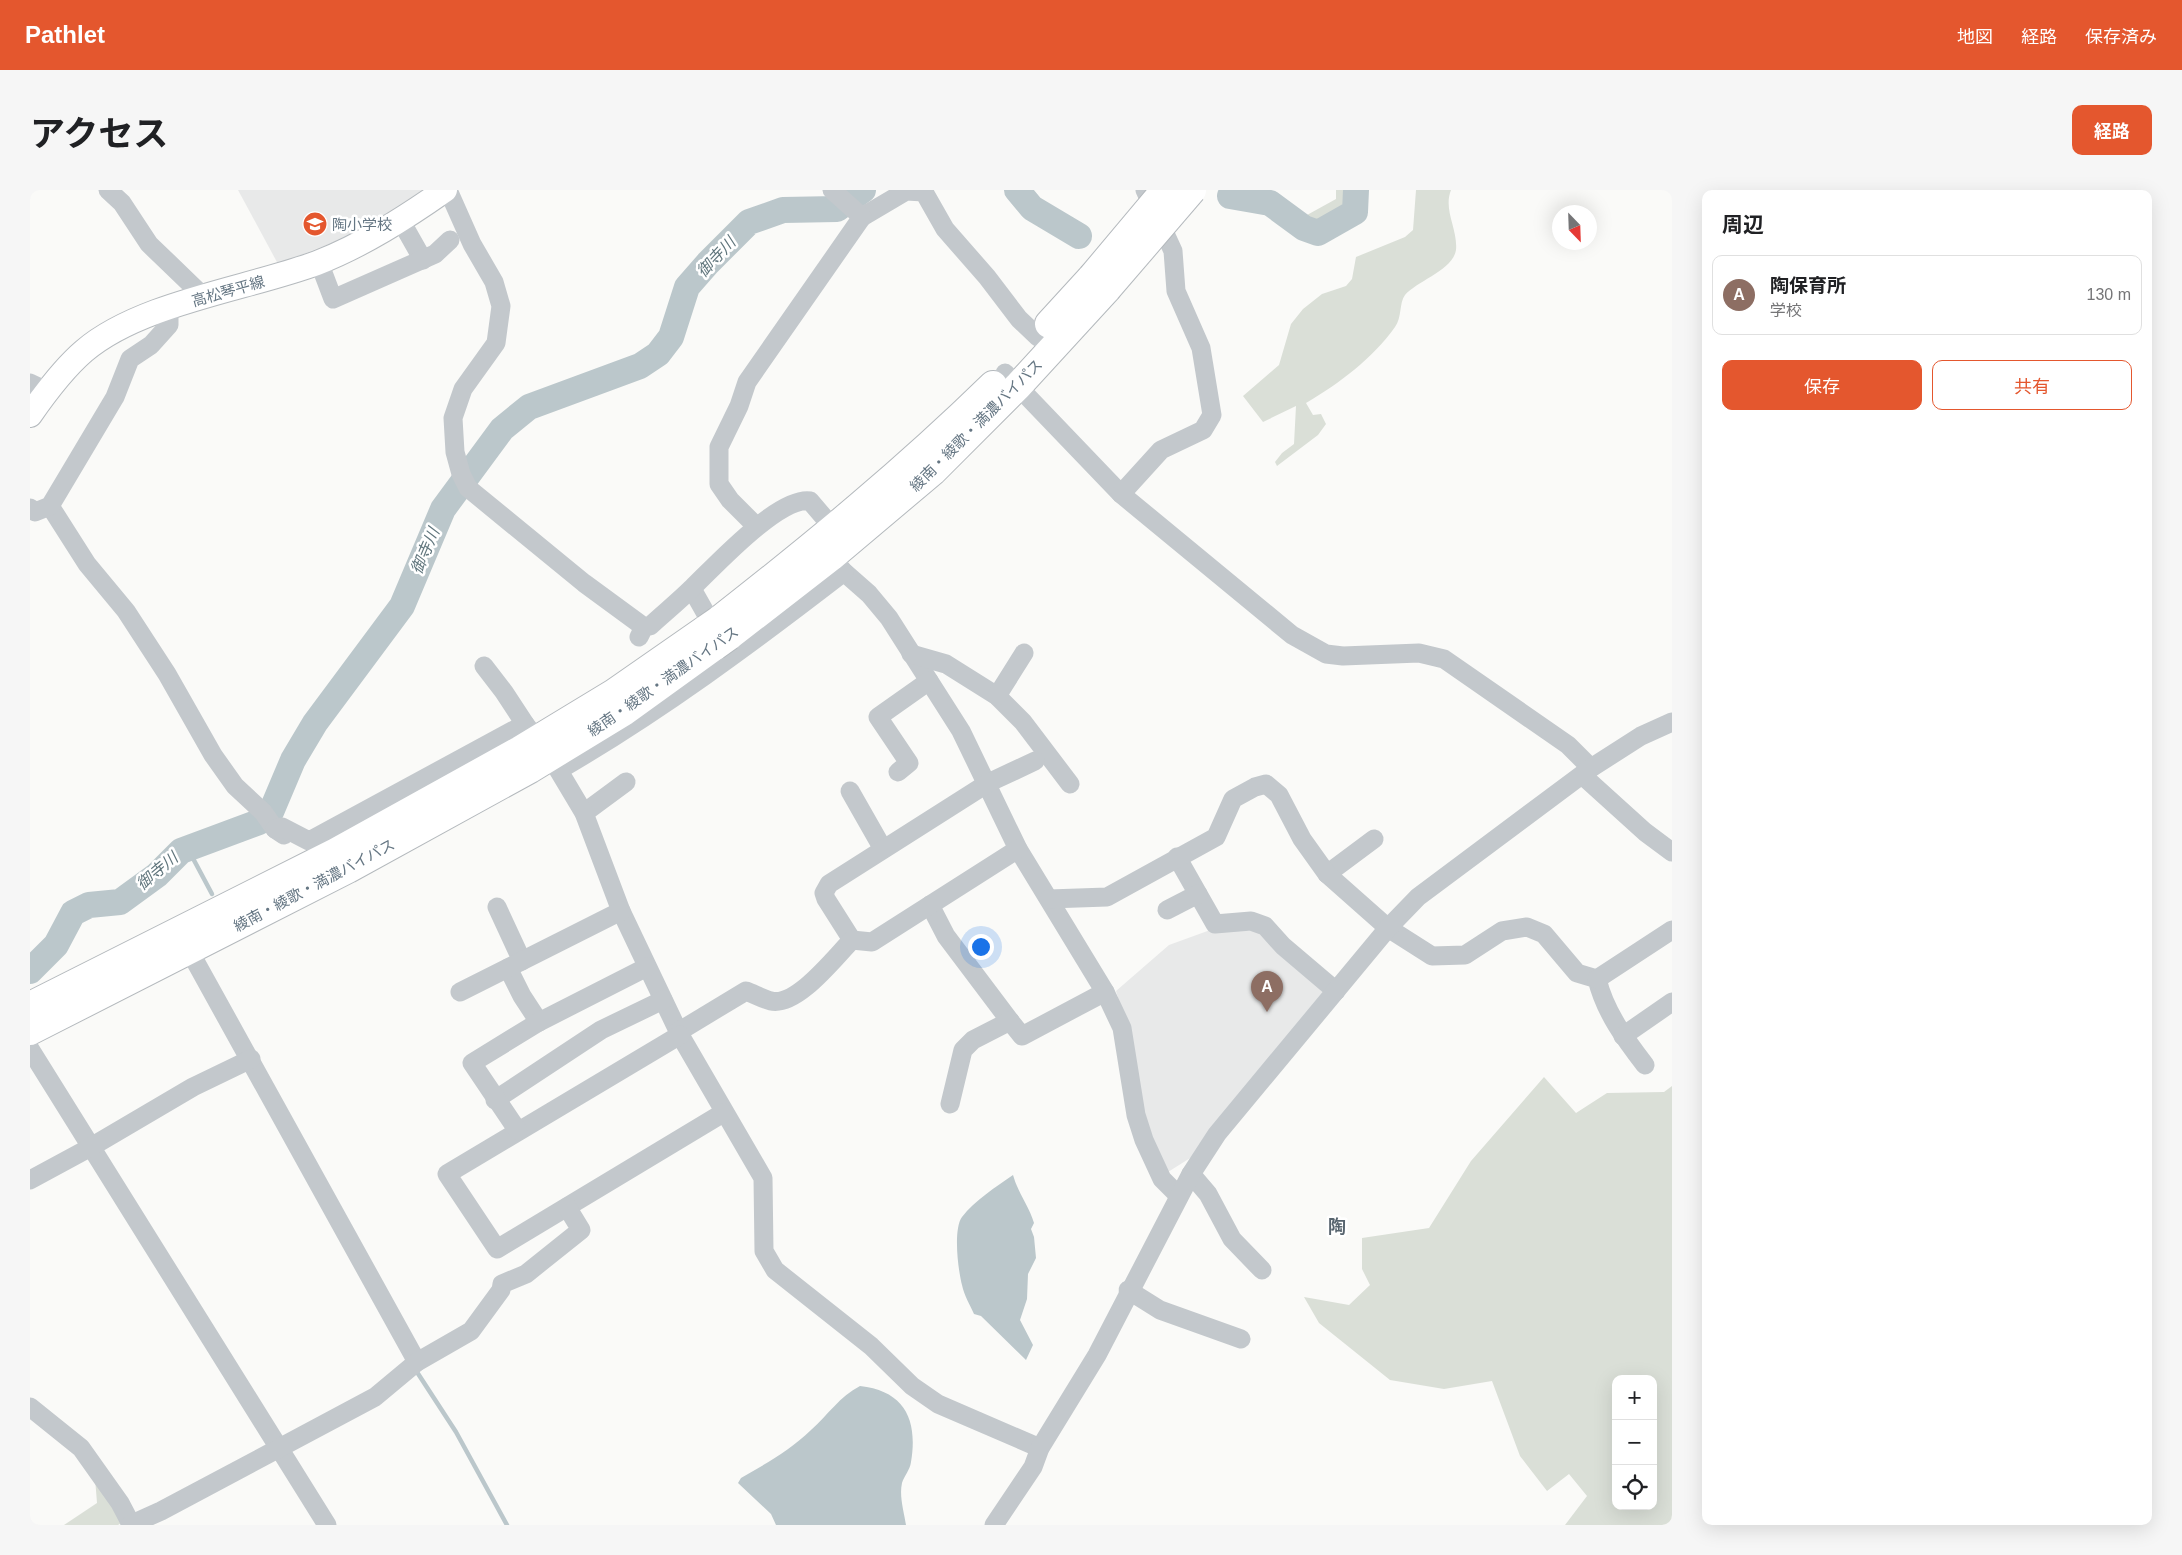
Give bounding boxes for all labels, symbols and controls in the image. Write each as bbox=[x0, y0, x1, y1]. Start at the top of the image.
text: Pathlet bbox=[25, 21, 105, 48]
text: 地図 bbox=[1957, 27, 1993, 47]
text: 経路 bbox=[2021, 27, 2057, 47]
text: 保存済み bbox=[2085, 27, 2157, 47]
button: 経路 bbox=[2072, 105, 2152, 155]
text: アクセス bbox=[30, 114, 168, 153]
north arrow bbox=[1552, 205, 1597, 250]
school or university icon: 陶小学校 bbox=[302, 211, 328, 237]
text: 周辺 bbox=[1722, 213, 1764, 236]
place label: 陶小学校 bbox=[332, 216, 392, 233]
water label: 御寺川 bbox=[693, 232, 740, 280]
street label: 高松琴平線 bbox=[190, 272, 266, 310]
text: 陶保育所 bbox=[1770, 275, 1846, 296]
text: A bbox=[1733, 286, 1745, 303]
text: 130 m bbox=[2087, 286, 2131, 303]
text: 学校 bbox=[1770, 302, 1802, 319]
street label: 綾南・綾歌・満濃バイパス bbox=[906, 355, 1046, 495]
button: 保存 bbox=[1722, 360, 1922, 410]
button: 共有 bbox=[1932, 360, 2132, 410]
water label: 御寺川 bbox=[408, 524, 443, 576]
street label: 綾南・綾歌・満濃バイパス bbox=[585, 623, 741, 739]
street label: 綾南・綾歌・満濃バイパス bbox=[231, 835, 397, 935]
water label: 御寺川 bbox=[133, 848, 182, 893]
your location bbox=[968, 934, 994, 960]
pin: A bbox=[1251, 971, 1283, 1012]
district label: 陶 bbox=[1328, 1217, 1346, 1237]
map controls bbox=[1612, 1375, 1657, 1510]
button: + bbox=[1612, 1375, 1657, 1420]
button: − bbox=[1612, 1420, 1657, 1465]
button: locate bbox=[1612, 1465, 1657, 1510]

